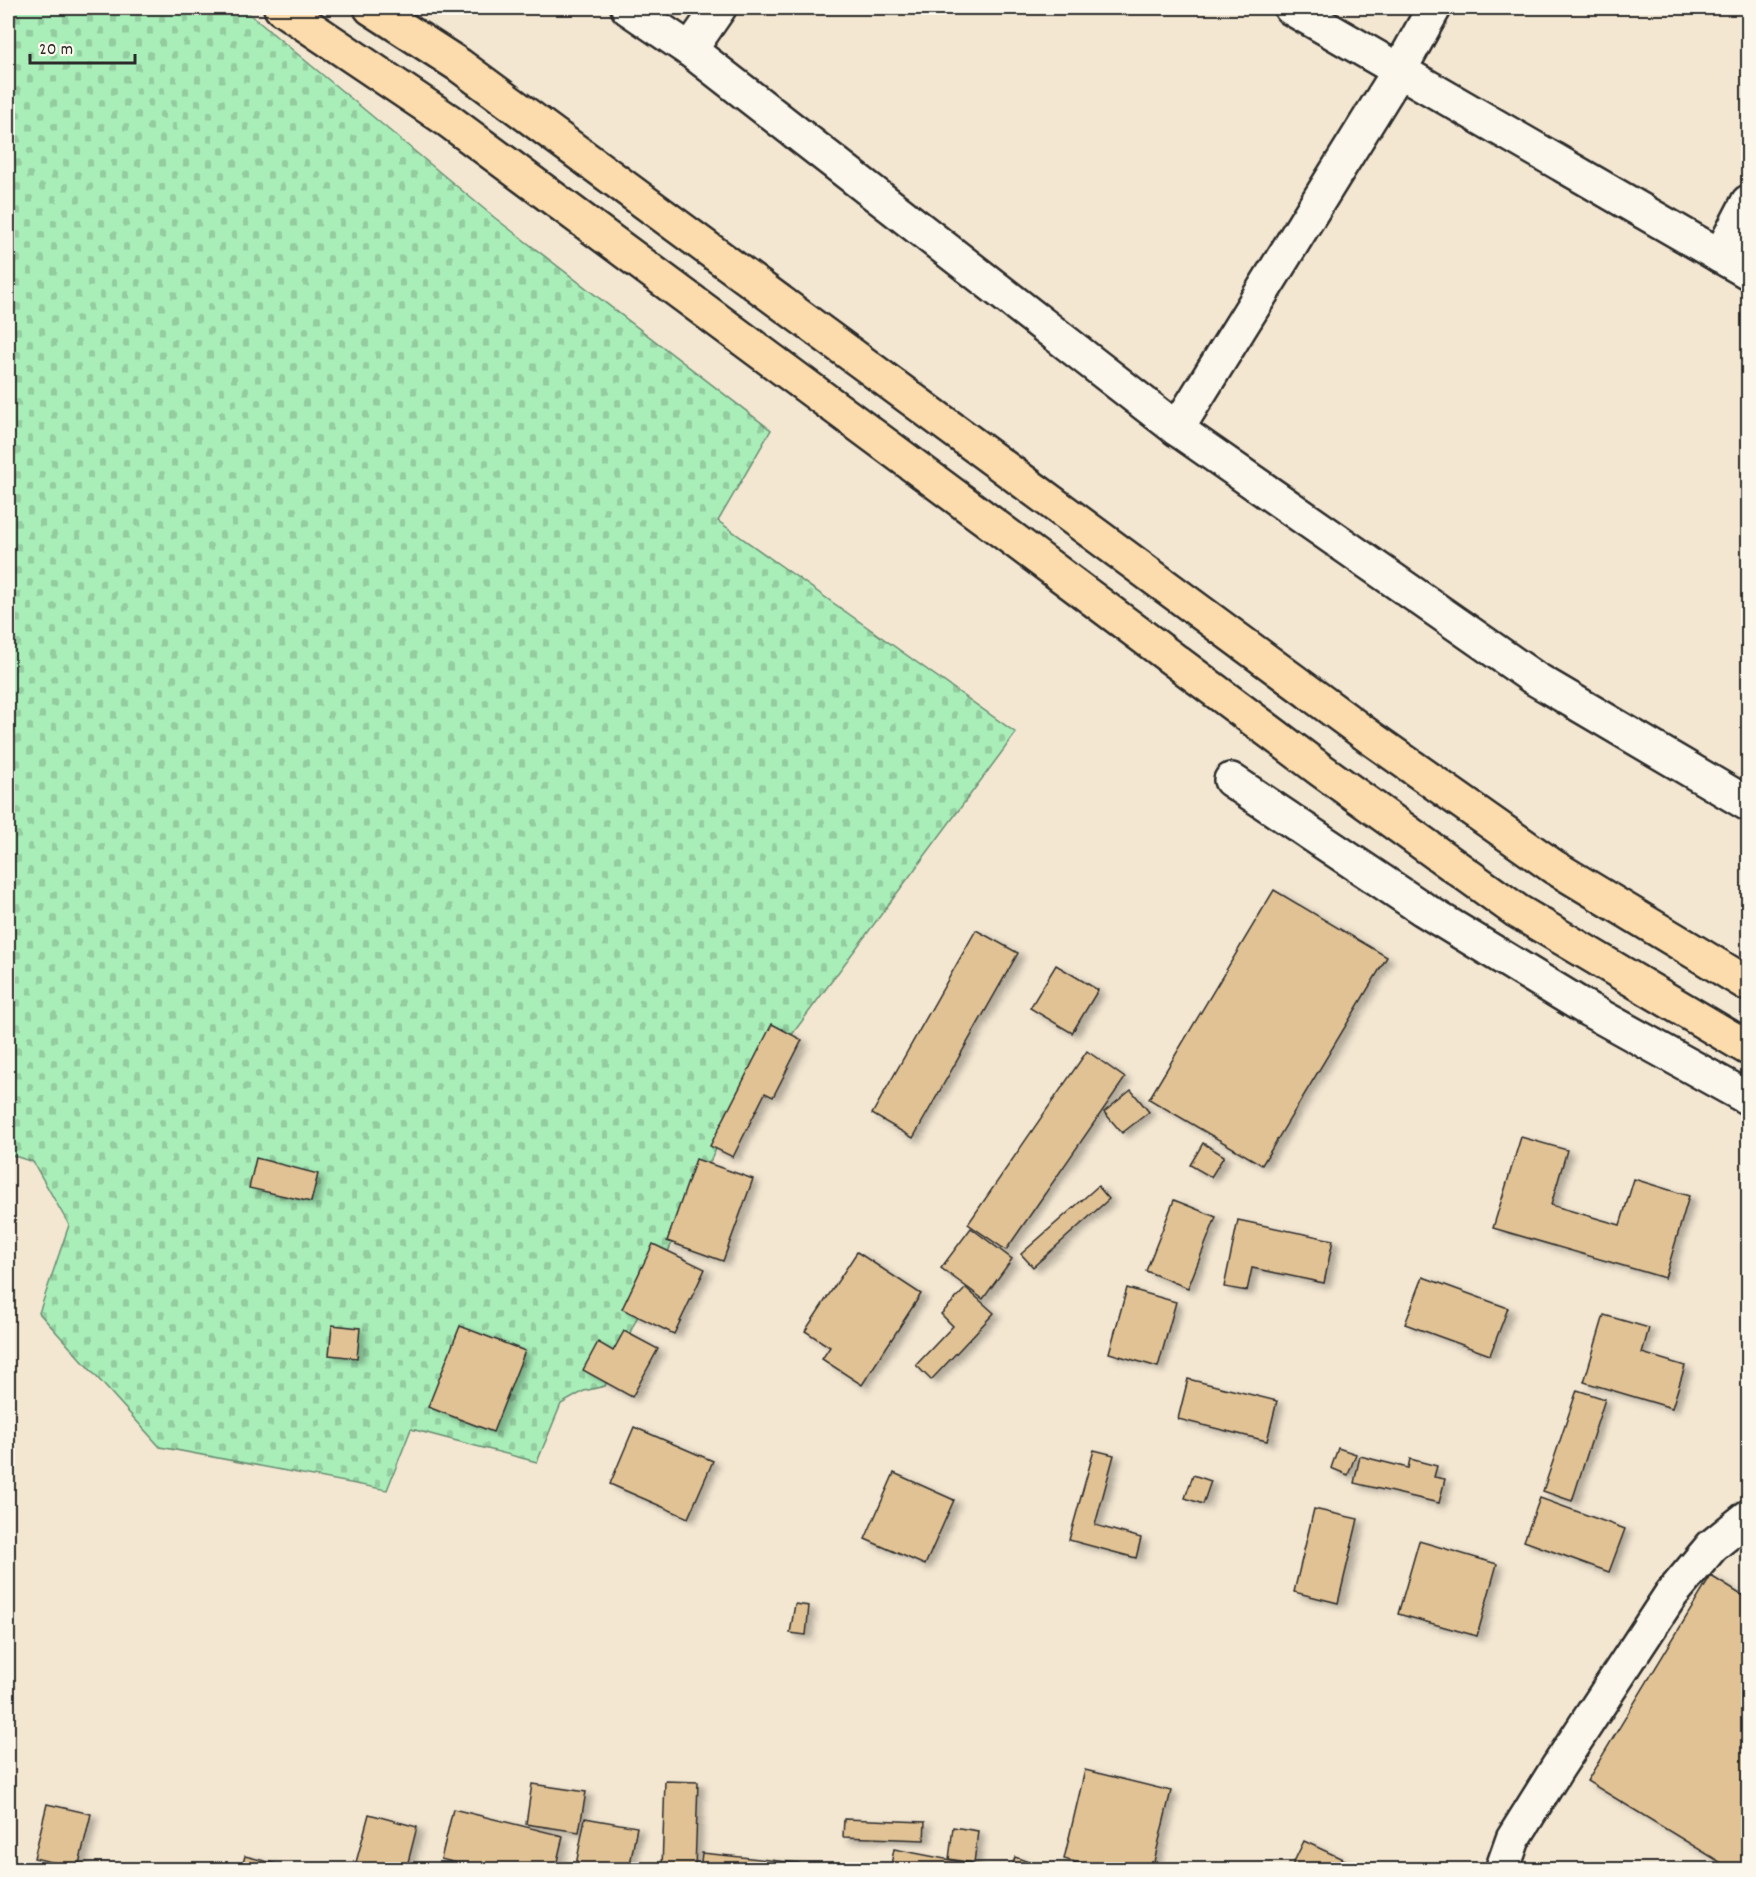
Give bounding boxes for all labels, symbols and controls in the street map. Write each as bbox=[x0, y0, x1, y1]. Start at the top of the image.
scale bar bbox=[30, 27, 135, 65]
text: 20 m bbox=[39, 38, 73, 63]

